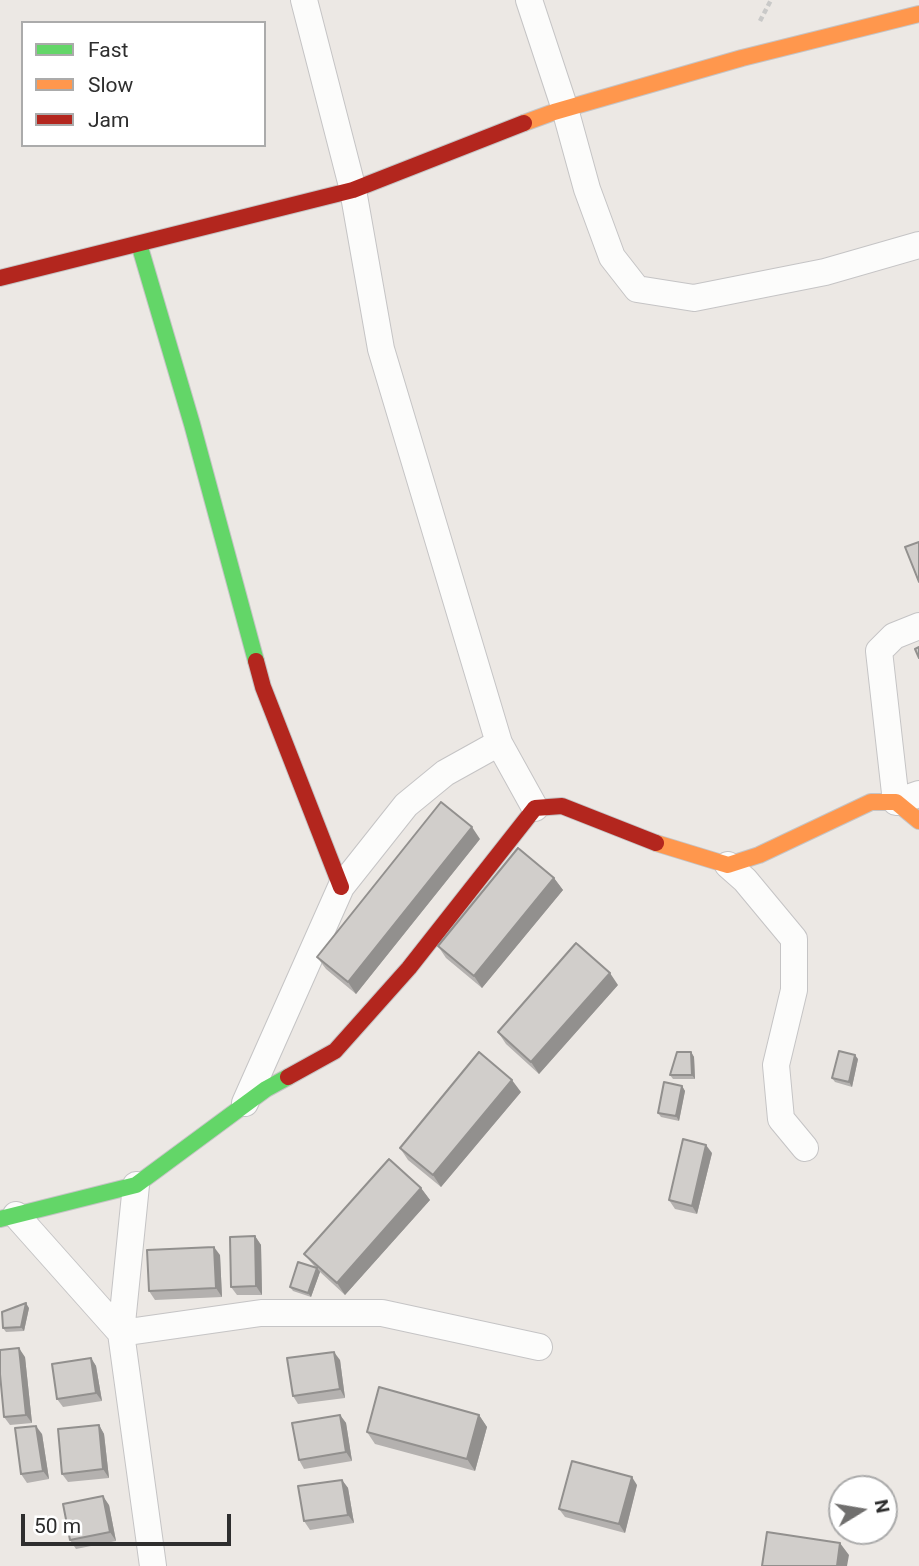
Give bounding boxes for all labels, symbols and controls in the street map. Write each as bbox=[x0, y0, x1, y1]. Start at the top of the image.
legend bbox=[21, 21, 266, 147]
text: Fast bbox=[88, 38, 128, 62]
text: Slow bbox=[88, 73, 133, 97]
text: Jam bbox=[88, 108, 129, 132]
north arrow bbox=[828, 1475, 898, 1545]
text: N bbox=[870, 1498, 895, 1515]
scale bar bbox=[24, 1500, 234, 1544]
text: 50 m bbox=[34, 1514, 81, 1538]

